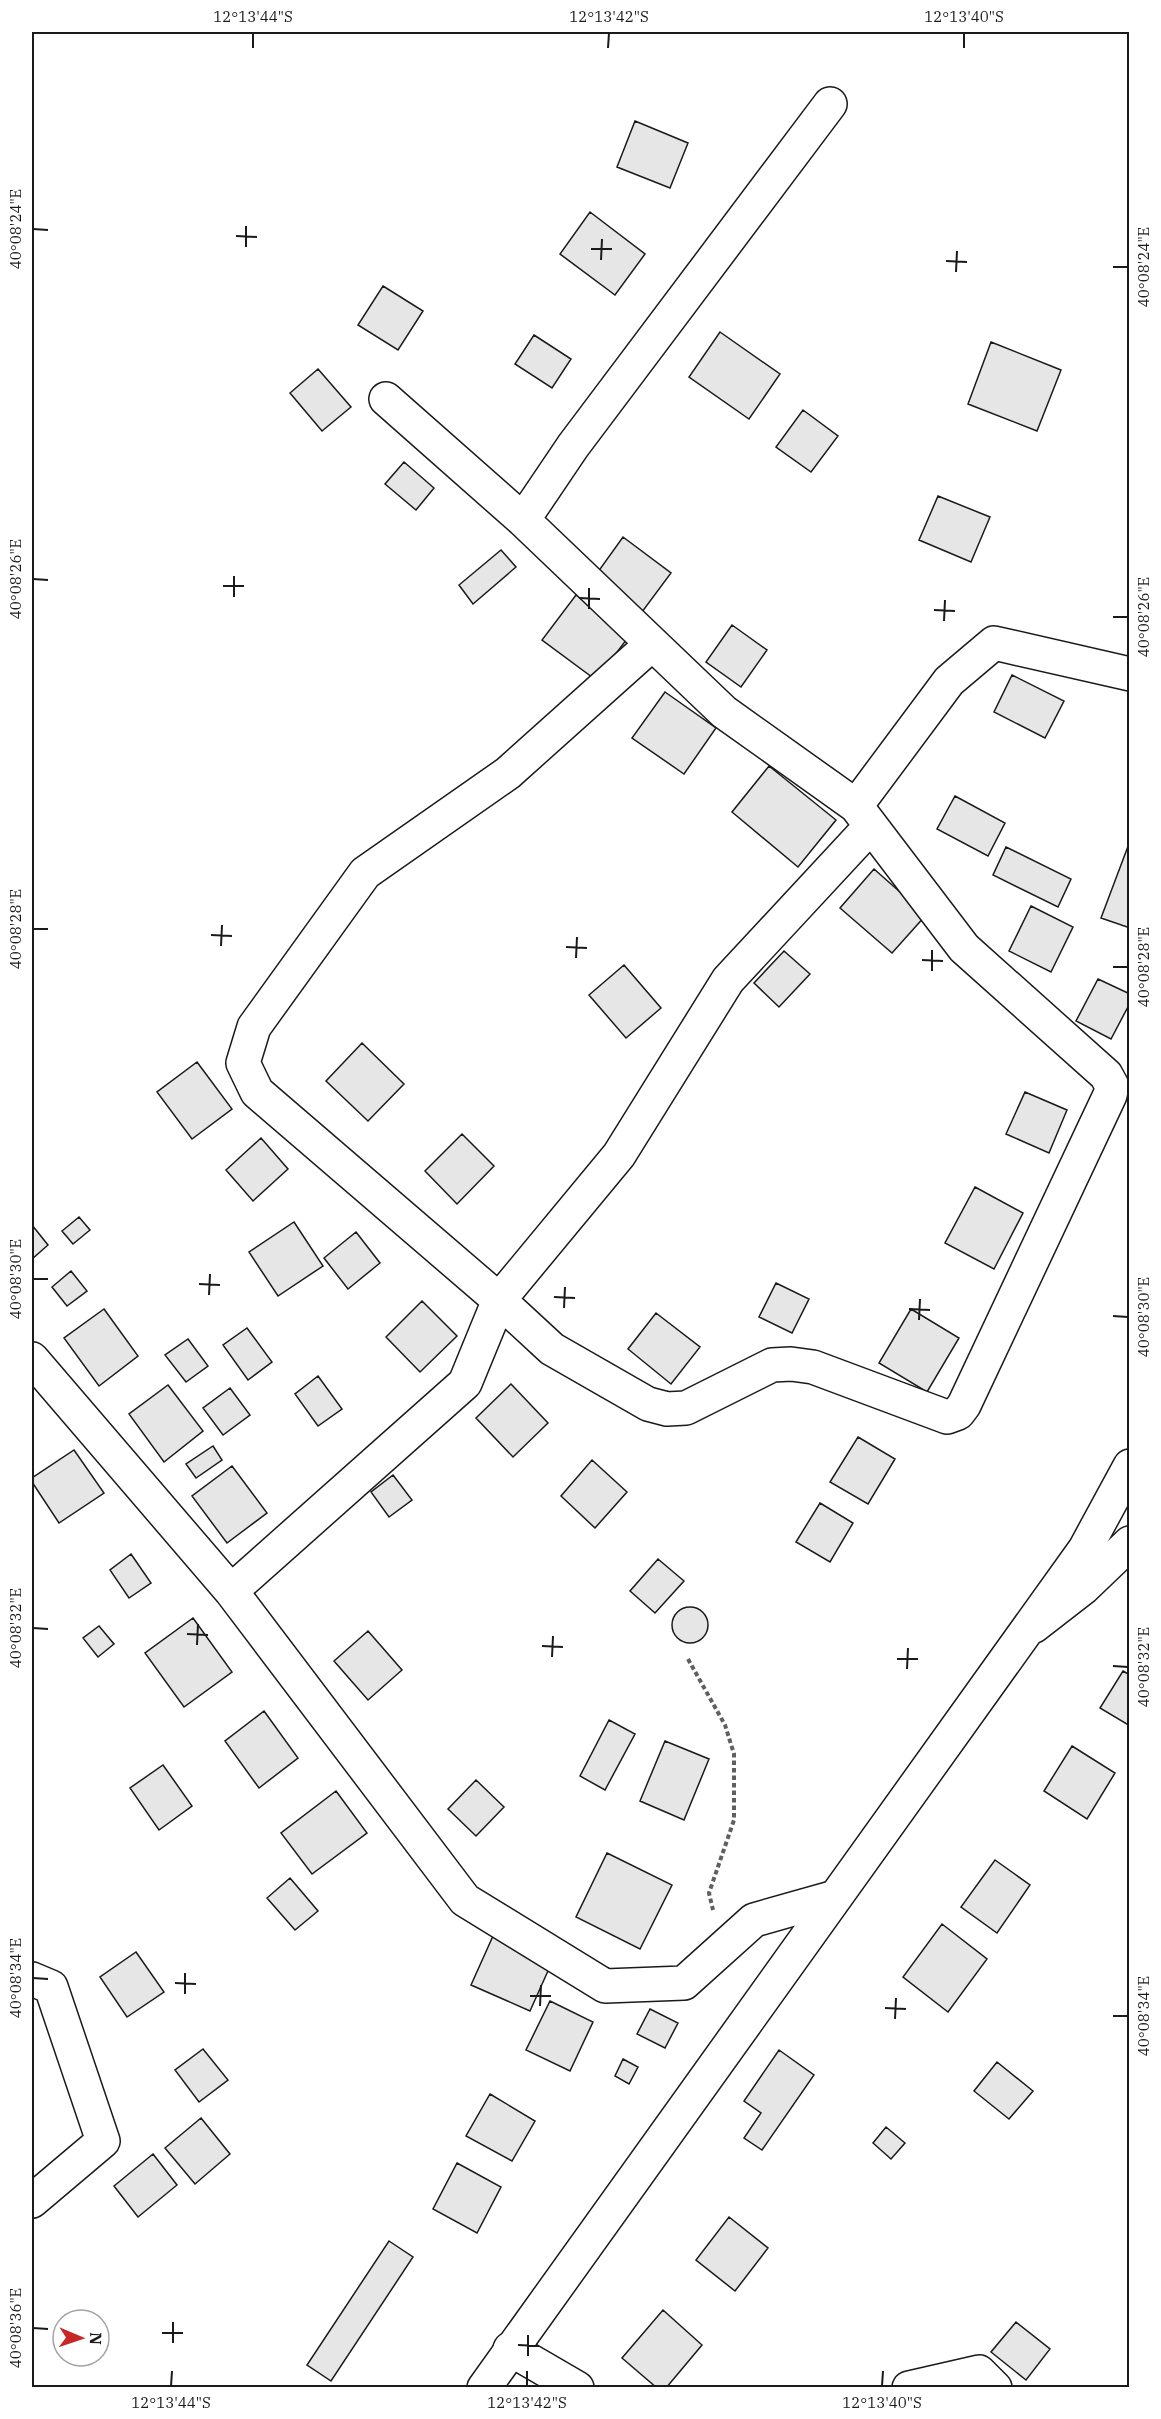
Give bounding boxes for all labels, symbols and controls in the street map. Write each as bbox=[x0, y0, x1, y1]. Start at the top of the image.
text: 12°13'44"S bbox=[213, 7, 293, 26]
text: 12°13'42"S bbox=[569, 7, 649, 26]
text: 12°13'40"S bbox=[924, 7, 1004, 26]
text: 40°08'24"E bbox=[6, 189, 25, 269]
text: 40°08'24"E bbox=[1134, 227, 1153, 307]
text: 40°08'26"E bbox=[6, 539, 25, 619]
text: 40°08'26"E bbox=[1134, 577, 1153, 657]
text: 40°08'28"E bbox=[6, 889, 25, 969]
text: 40°08'28"E bbox=[1134, 927, 1153, 1007]
text: 40°08'30"E bbox=[6, 1239, 25, 1319]
text: 40°08'30"E bbox=[1134, 1277, 1153, 1357]
text: 40°08'32"E bbox=[6, 1588, 25, 1668]
text: 40°08'32"E bbox=[1134, 1627, 1153, 1707]
text: 40°08'34"E bbox=[6, 1938, 25, 2018]
text: 40°08'34"E bbox=[1134, 1976, 1153, 2056]
text: 40°08'36"E bbox=[6, 2288, 25, 2368]
north arrow bbox=[51, 2308, 111, 2368]
text: N bbox=[86, 2332, 106, 2345]
text: 12°13'44"S bbox=[131, 2393, 211, 2412]
text: 12°13'42"S bbox=[487, 2393, 567, 2412]
text: 12°13'40"S bbox=[842, 2393, 922, 2412]

